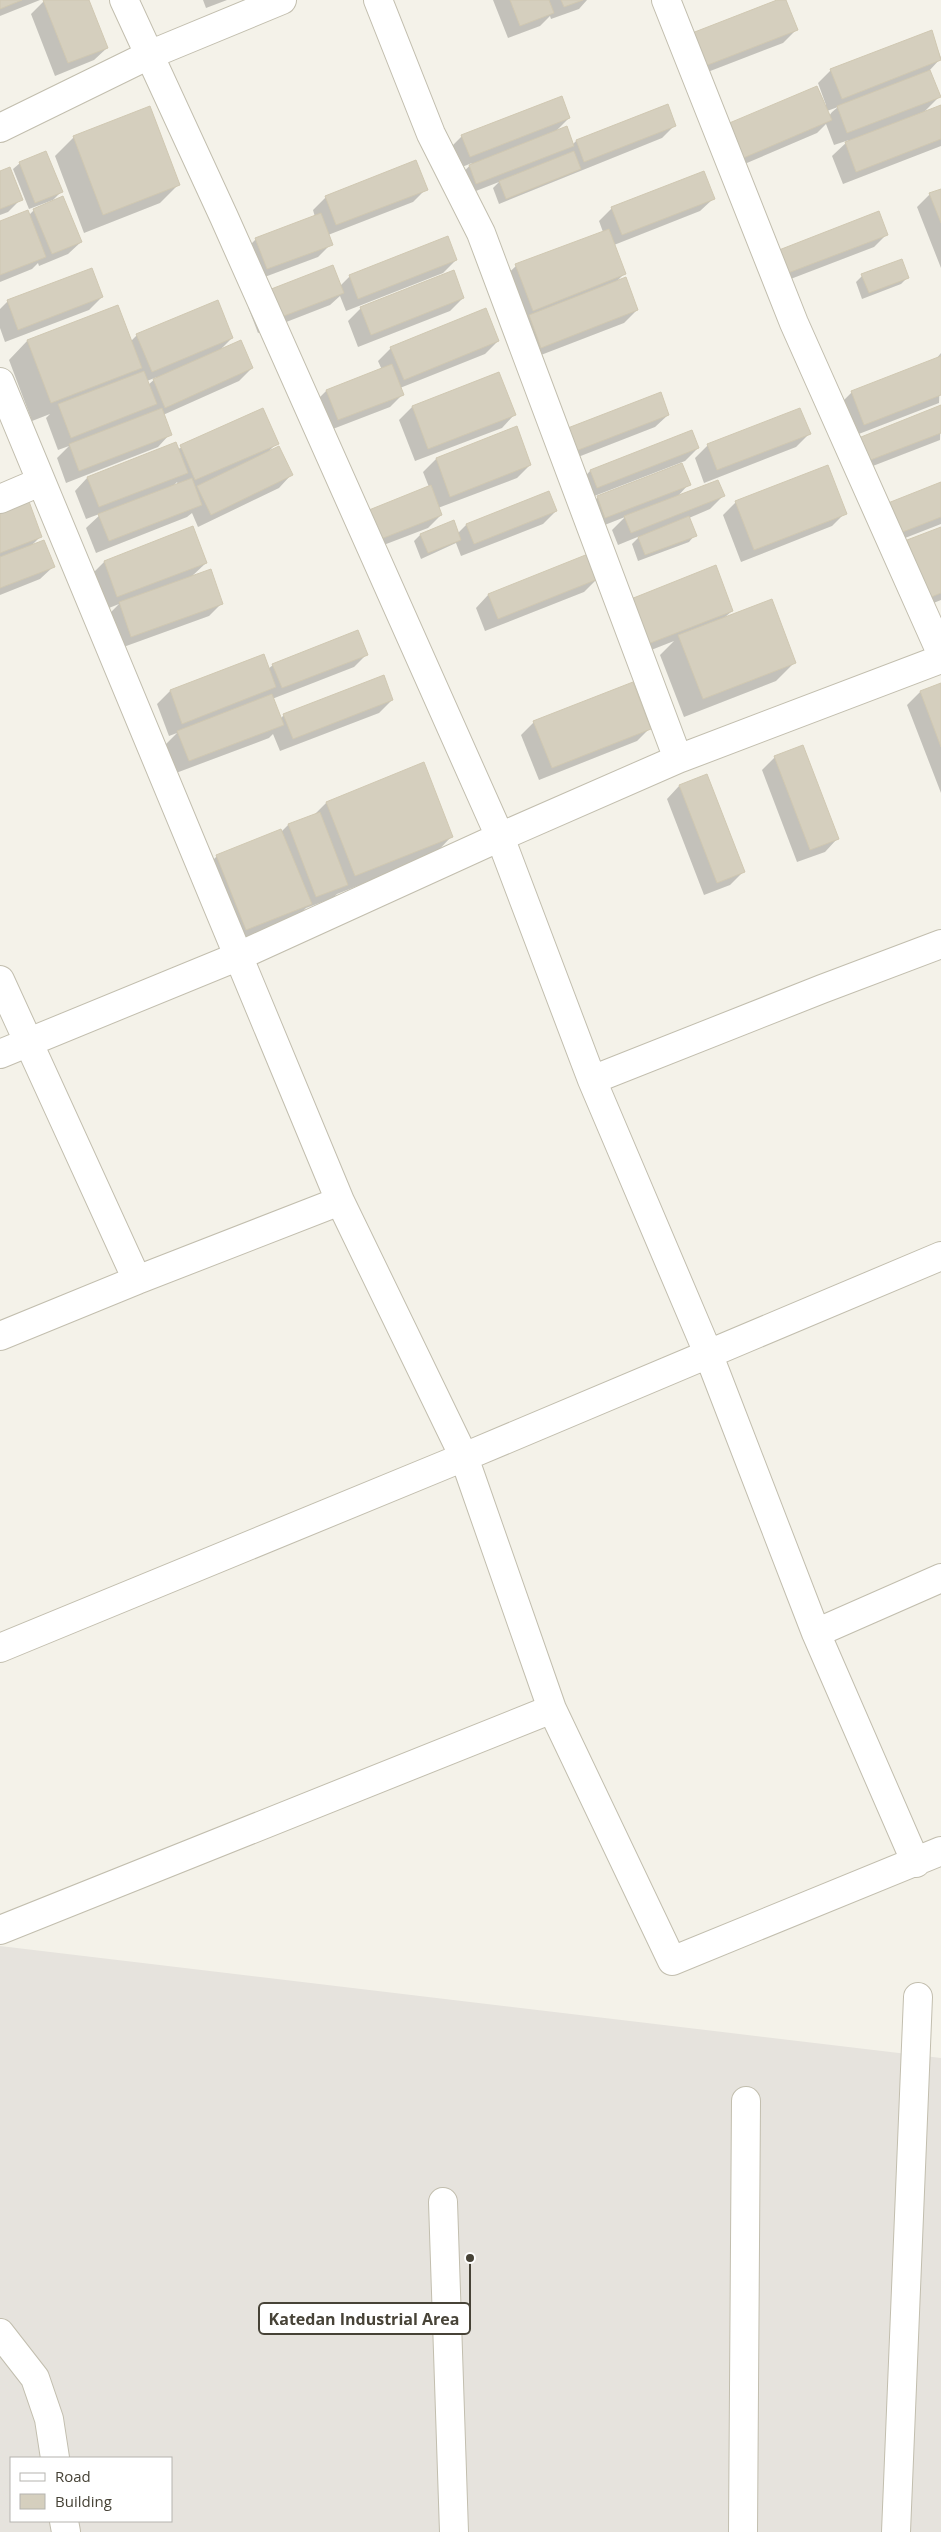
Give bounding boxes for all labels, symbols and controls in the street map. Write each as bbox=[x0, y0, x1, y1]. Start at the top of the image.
callout: Katedan Industrial Area bbox=[259, 2303, 470, 2334]
text: Katedan Industrial Area bbox=[269, 2308, 459, 2330]
legend bbox=[10, 2457, 172, 2522]
text: Road bbox=[55, 2466, 91, 2486]
text: Building bbox=[55, 2491, 112, 2511]

